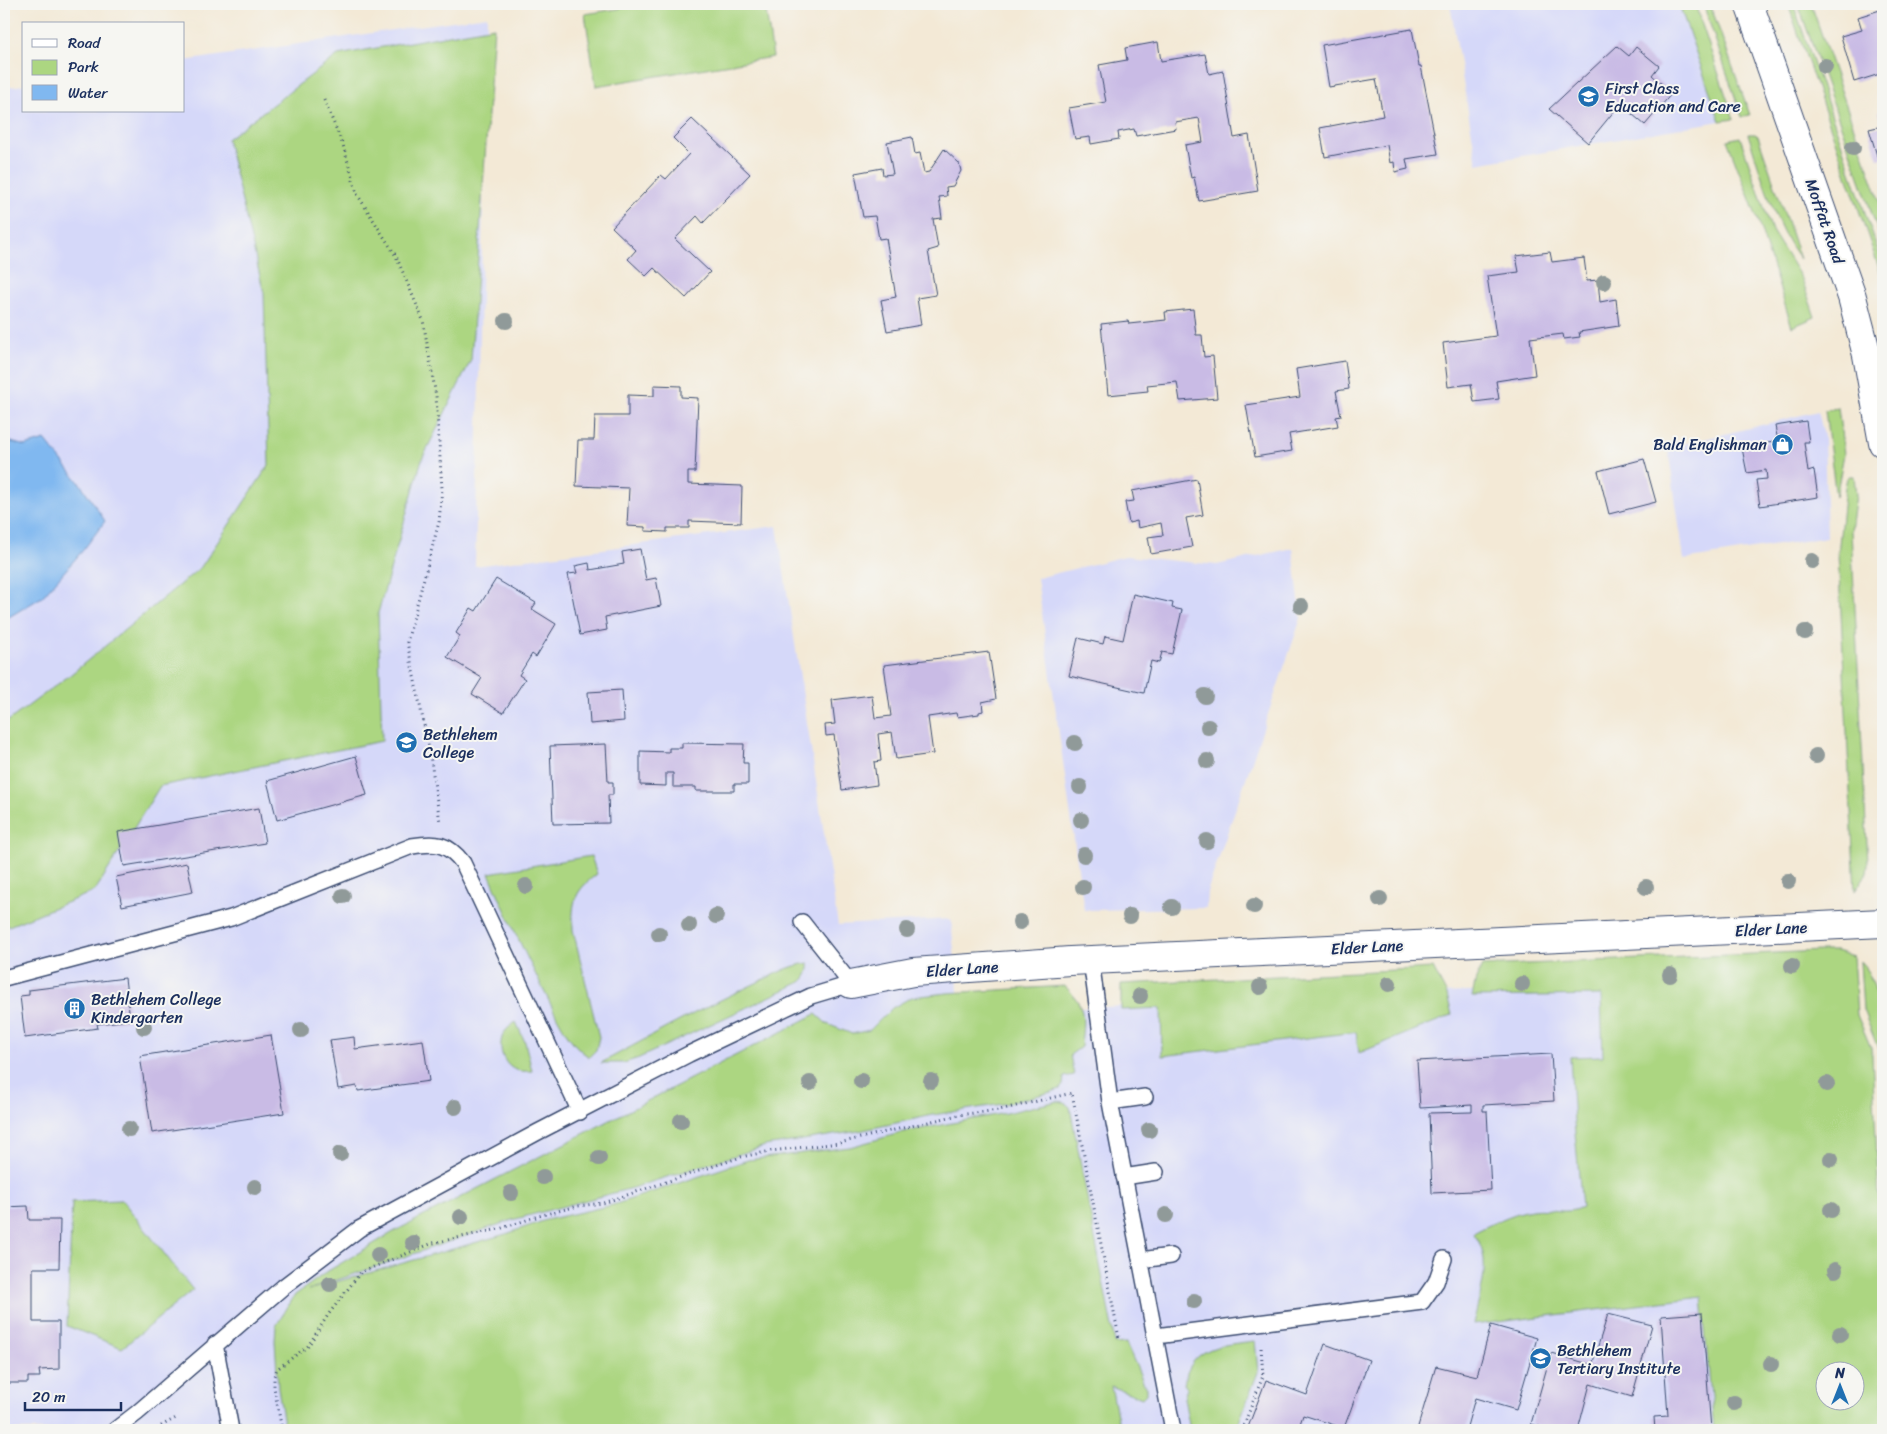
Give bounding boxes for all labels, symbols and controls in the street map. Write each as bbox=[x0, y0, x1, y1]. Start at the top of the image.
legend bbox=[22, 22, 185, 112]
text: Road bbox=[68, 30, 101, 56]
text: Park bbox=[68, 54, 99, 80]
place label: First Class Education and Care bbox=[1605, 74, 1741, 121]
text: Water bbox=[68, 80, 108, 106]
school or university icon: First Class Education and Care bbox=[1577, 85, 1601, 109]
street label: Moffat Road bbox=[1797, 174, 1854, 269]
place label: Bald Englishman bbox=[1653, 430, 1767, 459]
shop icon: Bald Englishman bbox=[1771, 432, 1795, 456]
place label: Bethlehem College bbox=[423, 720, 498, 767]
school or university icon: Bethlehem College bbox=[395, 731, 419, 755]
street label: Elder Lane bbox=[1734, 913, 1808, 945]
street label: Elder Lane bbox=[1330, 931, 1404, 963]
street label: Elder Lane bbox=[925, 952, 999, 986]
place label: Bethlehem College Kindergarten bbox=[91, 985, 222, 1032]
building icon: Bethlehem College Kindergarten bbox=[63, 996, 87, 1020]
place label: Bethlehem Tertiary Institute bbox=[1557, 1336, 1681, 1383]
school or university icon: Bethlehem Tertiary Institute bbox=[1529, 1347, 1553, 1371]
text: N bbox=[1834, 1361, 1845, 1386]
north arrow bbox=[1814, 1362, 1864, 1412]
scale bar bbox=[25, 1379, 121, 1411]
text: 20 m bbox=[32, 1384, 66, 1410]

